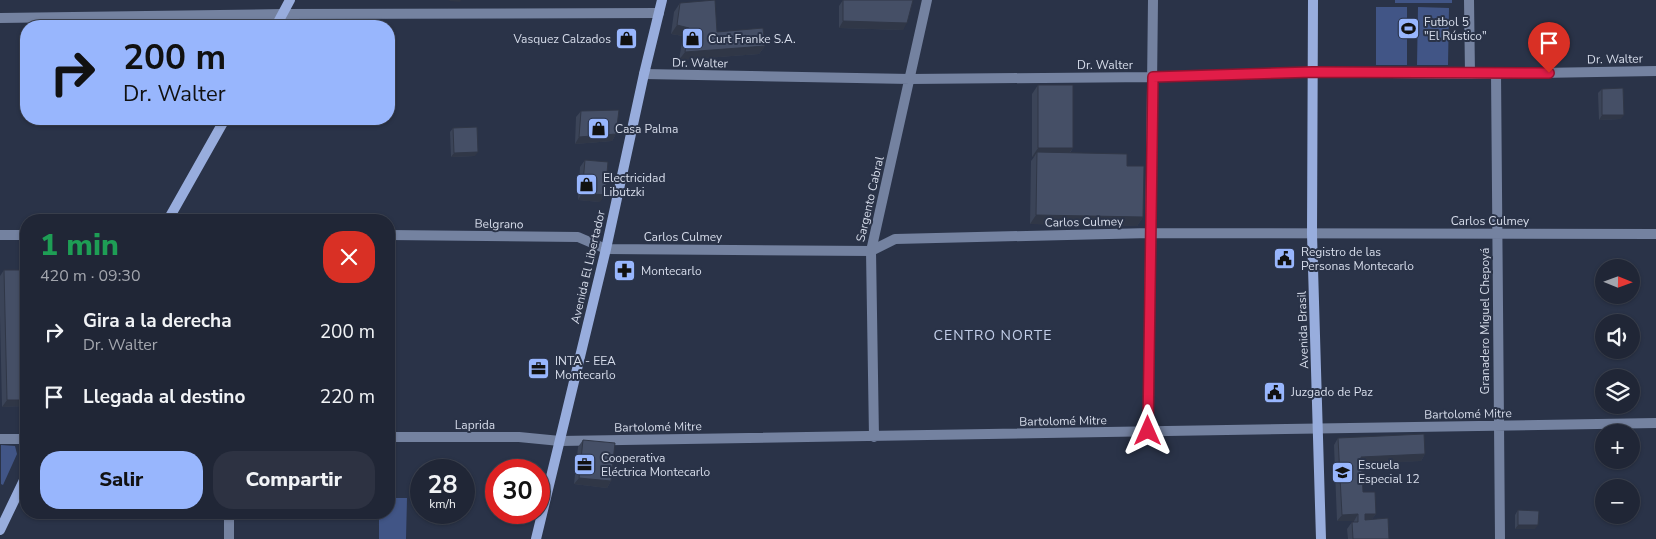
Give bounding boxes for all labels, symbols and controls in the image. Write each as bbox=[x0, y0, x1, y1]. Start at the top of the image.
place label: Futbol 5 "El Rústico" bbox=[1424, 14, 1487, 44]
sports icon: Futbol 5 "El Rústico" bbox=[1396, 17, 1420, 41]
pin bbox=[1528, 22, 1570, 73]
shop icon: Vasquez Calzados bbox=[615, 27, 639, 51]
shop icon: Curt Franke S.A. bbox=[680, 27, 704, 51]
icon: arrive bbox=[1535, 29, 1563, 57]
place label: Vasquez Calzados bbox=[512, 31, 611, 47]
place label: Curt Franke S.A. bbox=[708, 31, 796, 47]
text: 200 m bbox=[123, 34, 226, 81]
icon: right bbox=[40, 40, 105, 105]
street label: Dr. Walter bbox=[1587, 51, 1644, 67]
street label: Dr. Walter bbox=[672, 55, 729, 71]
street label: Dr. Walter bbox=[1077, 57, 1134, 73]
text: Dr. Walter bbox=[123, 79, 226, 109]
shop icon: Casa Palma bbox=[587, 117, 611, 141]
place label: Casa Palma bbox=[615, 121, 678, 137]
street label: Sargento Cabral bbox=[852, 154, 888, 243]
place label: Electricidad Libutzki bbox=[603, 170, 665, 200]
shop icon: Electricidad Libutzki bbox=[575, 173, 599, 197]
street label: Avenida El Libertador bbox=[567, 208, 609, 326]
street label: Carlos Culmey bbox=[1045, 213, 1124, 231]
street label: Carlos Culmey bbox=[1451, 213, 1530, 229]
street label: Belgrano bbox=[474, 216, 524, 232]
text: 1 min bbox=[40, 225, 119, 266]
street label: Carlos Culmey bbox=[644, 229, 723, 245]
button: close bbox=[323, 231, 375, 283]
place label: Registro de las Personas Montecarlo bbox=[1301, 244, 1414, 274]
public building icon: Registro de las Personas Montecarlo bbox=[1273, 247, 1297, 271]
street label: Granadero Miguel Chepoyá bbox=[1477, 248, 1493, 394]
pharmacy icon: Montecarlo bbox=[613, 259, 637, 283]
north arrow bbox=[1595, 259, 1640, 304]
map controls bbox=[1595, 259, 1640, 524]
place label: Montecarlo bbox=[641, 263, 702, 279]
text: 420 m · 09:30 bbox=[40, 265, 141, 287]
street label: Avenida Brasil bbox=[1294, 290, 1312, 369]
text: Gira a la derecha bbox=[83, 308, 232, 334]
button: sound bbox=[1595, 314, 1640, 359]
icon: right bbox=[40, 318, 68, 346]
text: 200 m bbox=[320, 319, 375, 345]
district label: CENTRO NORTE bbox=[934, 326, 1052, 345]
text: Dr. Walter bbox=[83, 334, 158, 356]
place label: INTA - EEA Montecarlo bbox=[555, 353, 616, 383]
office icon: INTA - EEA Montecarlo bbox=[527, 356, 551, 380]
button: layers bbox=[1595, 369, 1640, 414]
public building icon: Juzgado de Paz bbox=[1263, 380, 1287, 404]
icon: arrive bbox=[40, 383, 68, 411]
text: Llegada al destino bbox=[83, 384, 245, 410]
text: 220 m bbox=[320, 384, 375, 410]
place label: Juzgado de Paz bbox=[1290, 384, 1373, 400]
position arrow bbox=[1121, 404, 1173, 456]
street label: Bartolomé Mitre bbox=[1424, 405, 1512, 423]
street label: Bartolomé Mitre bbox=[1019, 412, 1107, 430]
street label: Laprida bbox=[455, 417, 495, 433]
street label: Bartolomé Mitre bbox=[614, 418, 702, 436]
button: + bbox=[1595, 424, 1640, 469]
place label: Cooperativa Eléctrica Montecarlo bbox=[601, 450, 711, 480]
button: Salir bbox=[40, 451, 203, 509]
button: Compartir bbox=[213, 451, 375, 509]
office icon: Cooperativa Eléctrica Montecarlo bbox=[573, 453, 597, 477]
place label: Escuela Especial 12 bbox=[1358, 457, 1420, 487]
speed limit sign: 30 bbox=[485, 459, 550, 524]
school or university icon: Escuela Especial 12 bbox=[1330, 460, 1354, 484]
text: 28 bbox=[427, 468, 458, 502]
button: − bbox=[1595, 479, 1640, 524]
text: km/h bbox=[429, 496, 456, 512]

